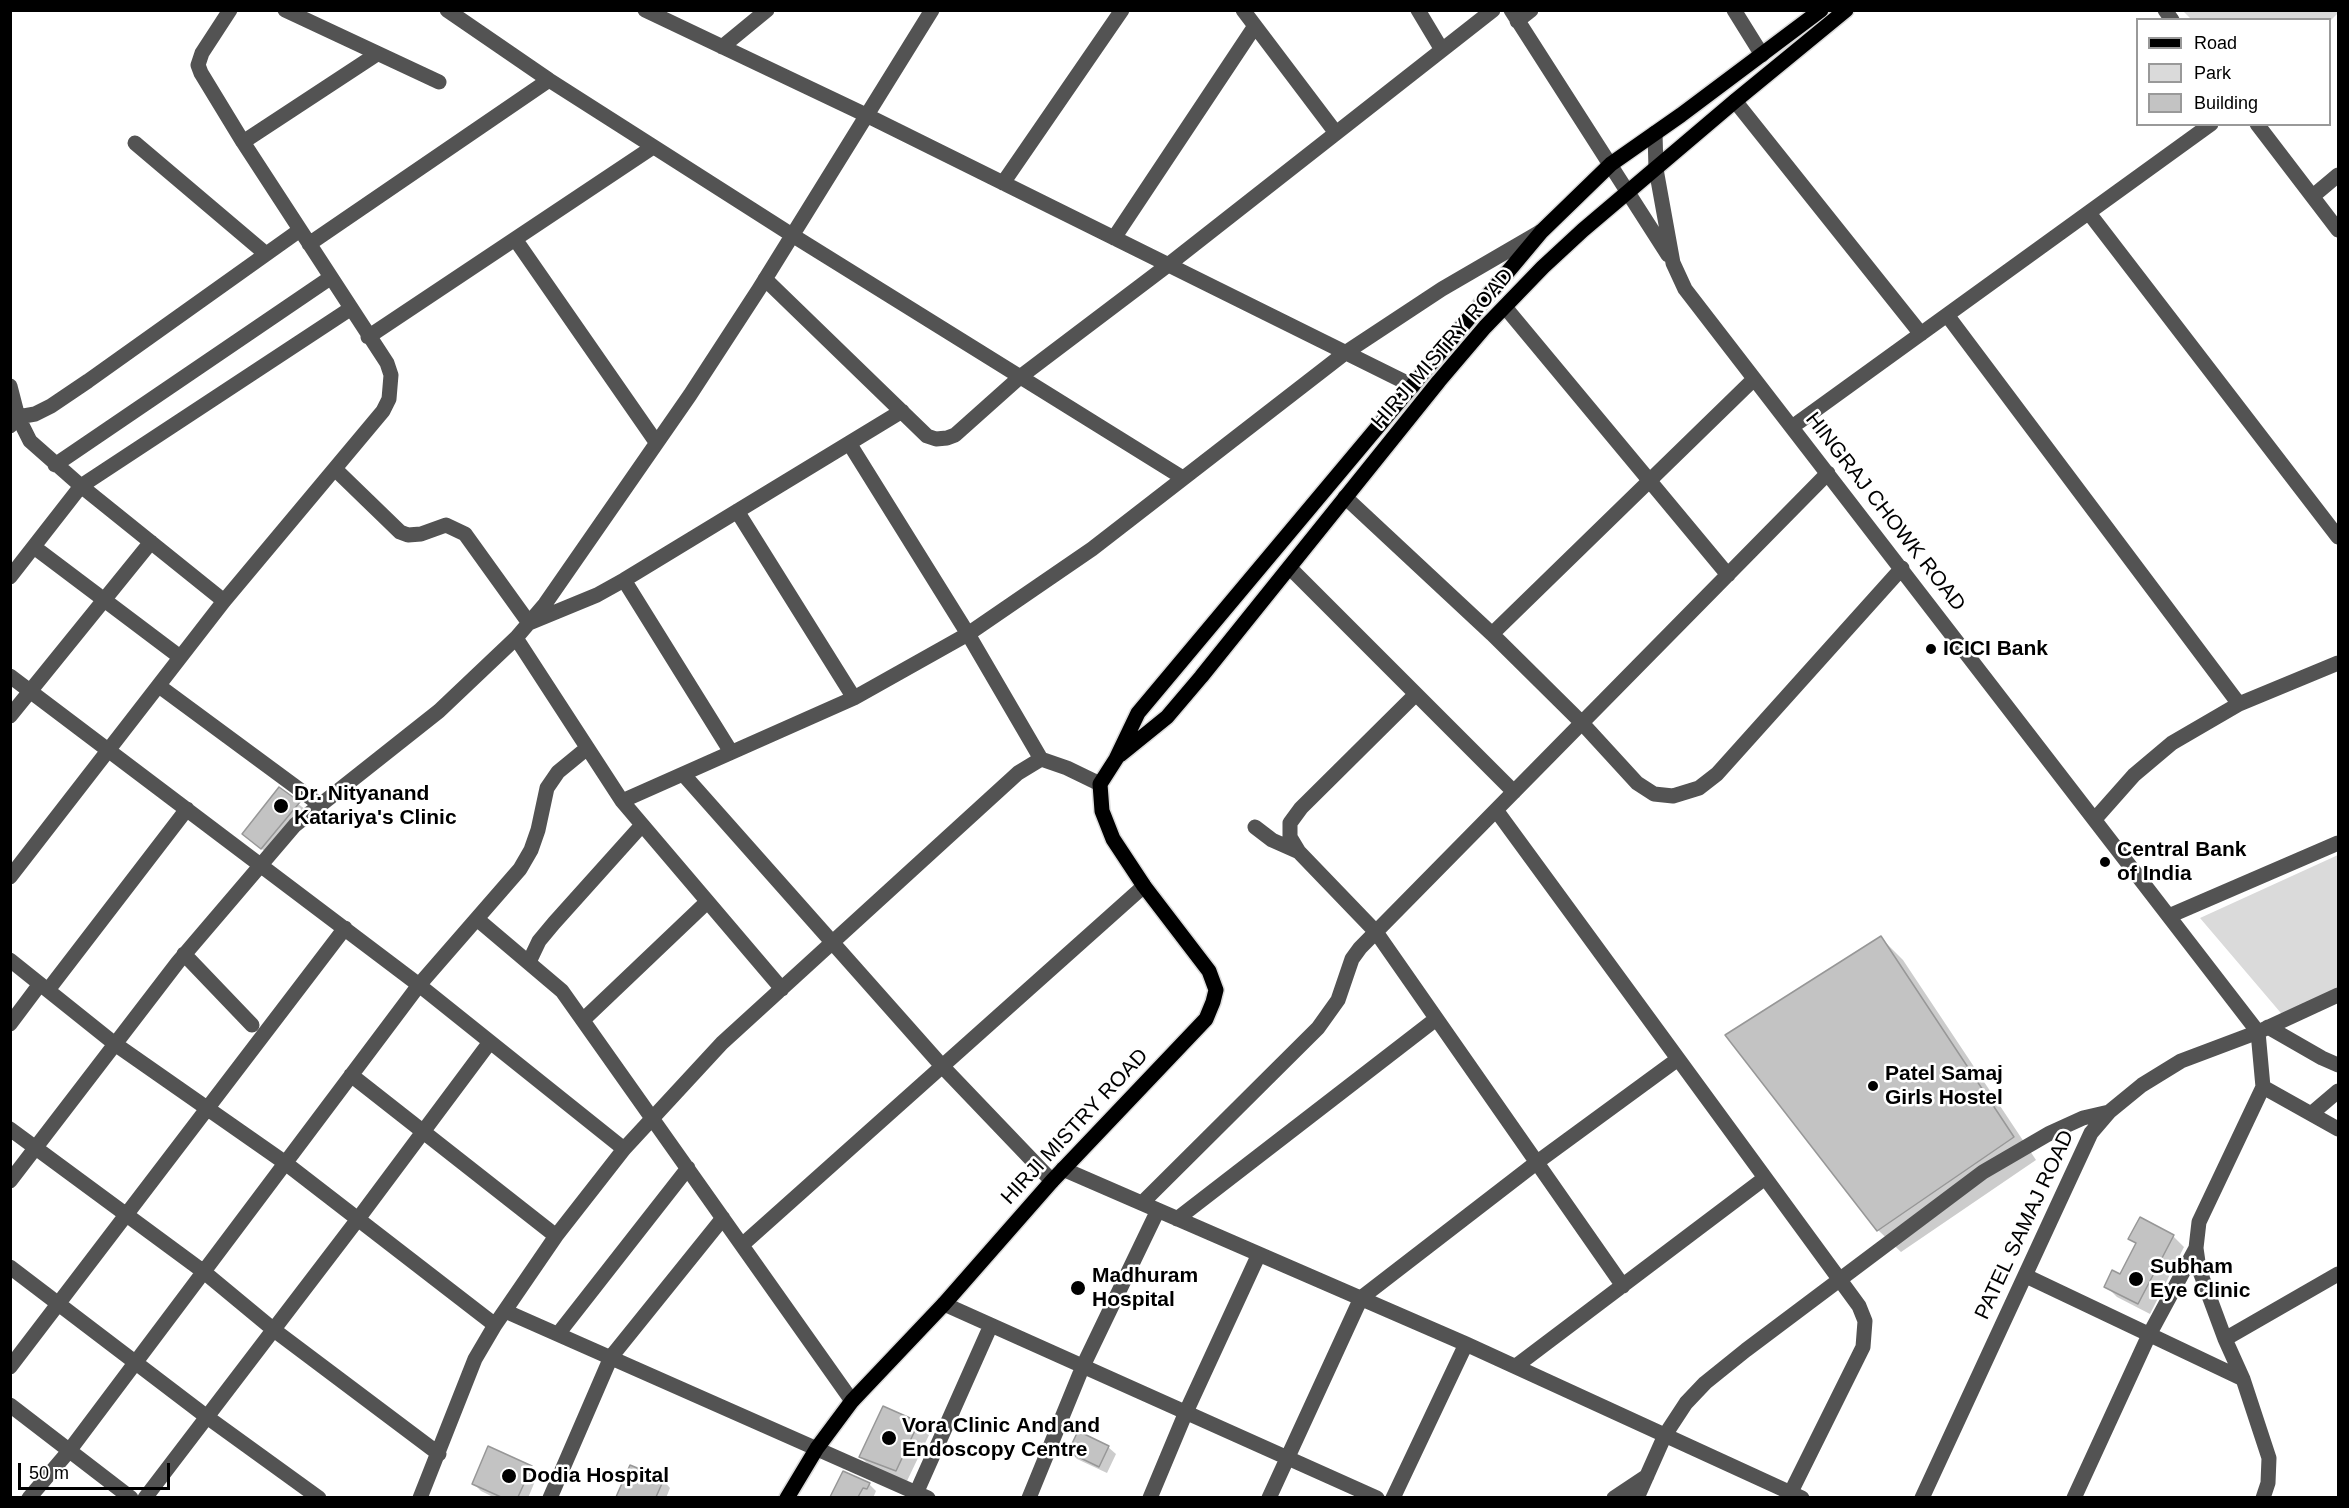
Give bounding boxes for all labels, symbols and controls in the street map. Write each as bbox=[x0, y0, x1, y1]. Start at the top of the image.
legend bbox=[2136, 18, 2331, 126]
text: Road bbox=[2194, 33, 2237, 53]
text: Park bbox=[2194, 63, 2231, 83]
text: Building bbox=[2194, 93, 2258, 113]
street label: HIRJI MISTRY ROAD bbox=[1367, 264, 1519, 434]
street label: HINGRAJ CHOWK ROAD bbox=[1800, 408, 1970, 616]
place label: ICICI Bank bbox=[1943, 636, 2048, 662]
marker: ICICI Bank bbox=[1924, 642, 1938, 656]
place label: Dr. Nityanand Katariya's Clinic bbox=[294, 781, 457, 831]
marker: Dr. Nityanand Katariya's Clinic bbox=[272, 797, 290, 815]
place label: Central Bank of India bbox=[2117, 837, 2247, 887]
marker: Central Bank of India bbox=[2098, 855, 2112, 869]
street label: HIRJI MISTRY ROAD bbox=[996, 1044, 1154, 1210]
place label: Patel Samaj Girls Hostel bbox=[1885, 1061, 2003, 1111]
marker: Patel Samaj Girls Hostel bbox=[1866, 1079, 1880, 1093]
street label: PATEL SAMAJ ROAD bbox=[1970, 1126, 2080, 1324]
place label: Subham Eye Clinic bbox=[2150, 1254, 2250, 1304]
place label: Madhuram Hospital bbox=[1092, 1263, 1198, 1313]
marker: Subham Eye Clinic bbox=[2127, 1270, 2145, 1288]
marker: Madhuram Hospital bbox=[1069, 1279, 1087, 1297]
place label: Vora Clinic And and Endoscopy Centre bbox=[902, 1413, 1100, 1463]
marker: Vora Clinic And and Endoscopy Centre bbox=[880, 1429, 898, 1447]
scale bar bbox=[21, 1451, 172, 1489]
text: 50 m bbox=[29, 1463, 69, 1483]
place label: Dodia Hospital bbox=[522, 1463, 669, 1489]
marker: Dodia Hospital bbox=[500, 1467, 518, 1485]

